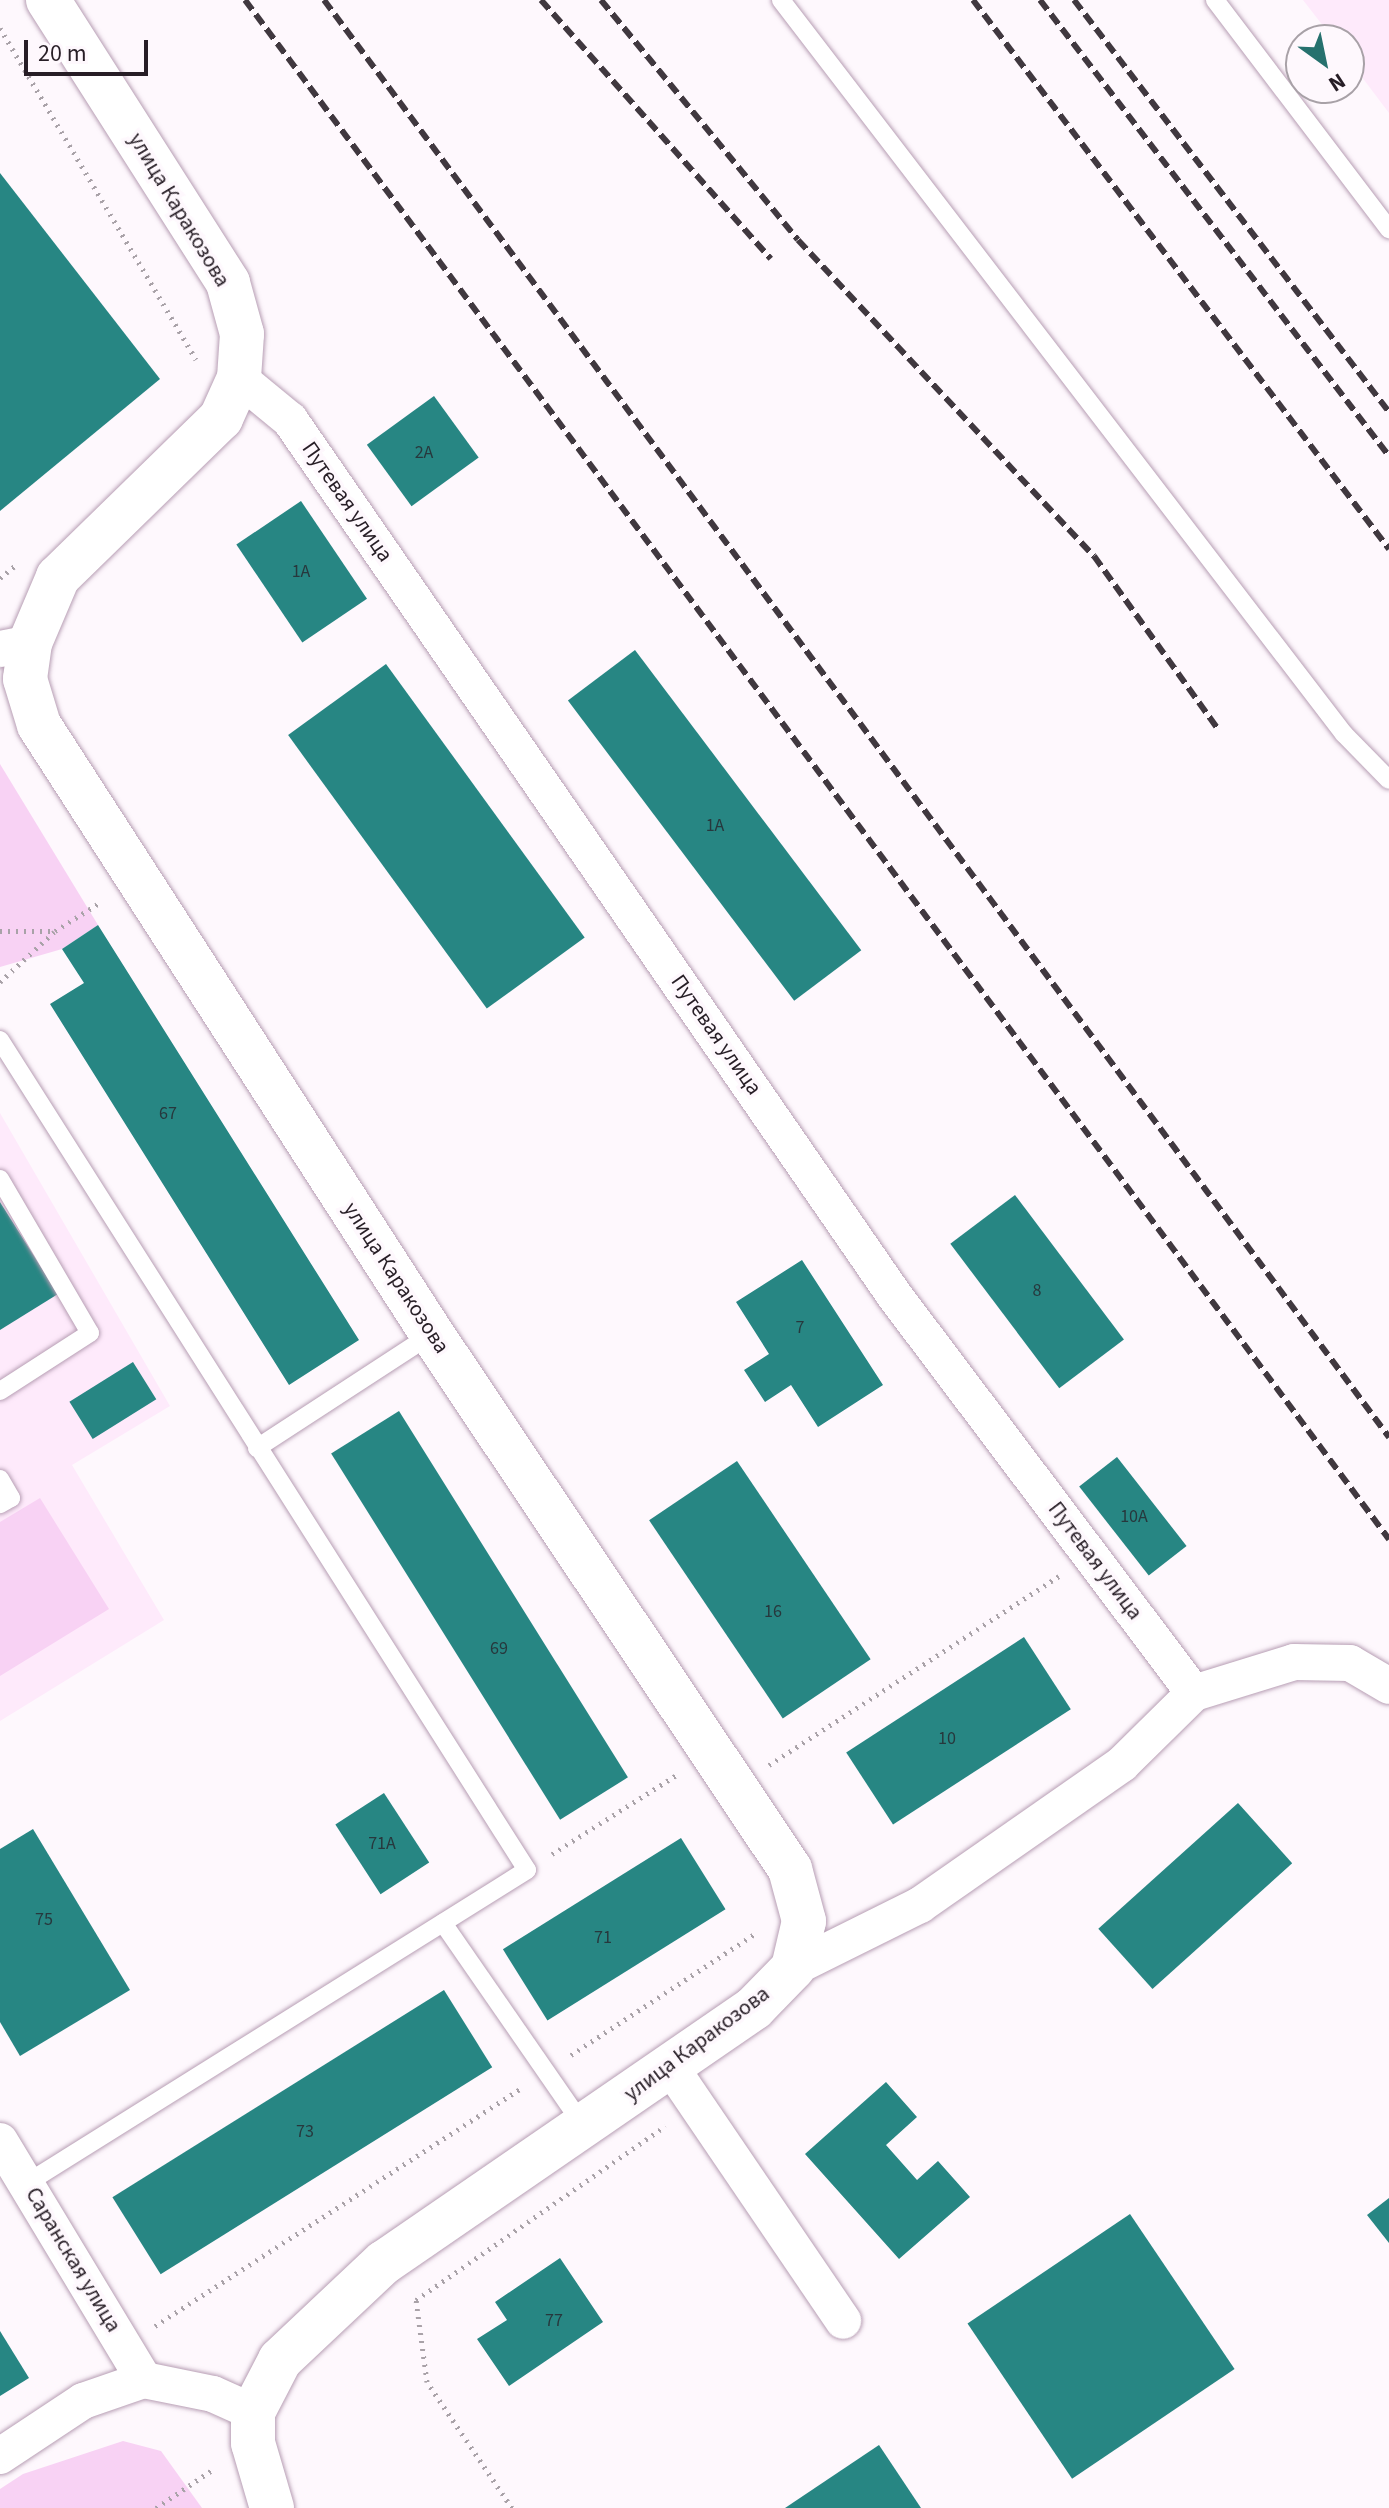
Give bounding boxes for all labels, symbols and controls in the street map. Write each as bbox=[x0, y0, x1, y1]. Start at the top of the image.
scale bar bbox=[28, 24, 152, 74]
north arrow bbox=[1285, 24, 1365, 104]
text: 20 m bbox=[38, 36, 87, 71]
text: N bbox=[1322, 65, 1352, 100]
street label: улица Каракозова bbox=[123, 128, 235, 292]
street label: Путевая улица bbox=[296, 437, 398, 567]
house number: 2А bbox=[415, 442, 433, 464]
house number: 1А bbox=[292, 561, 310, 583]
house number: 1А bbox=[706, 815, 724, 837]
street label: Путевая улица bbox=[665, 970, 767, 1100]
house number: 67 bbox=[159, 1103, 177, 1125]
street label: улица Каракозова bbox=[337, 1197, 455, 1359]
house number: 8 bbox=[1033, 1280, 1041, 1302]
house number: 7 bbox=[796, 1317, 804, 1339]
street label: Путевая улица bbox=[1042, 1497, 1148, 1625]
house number: 10А bbox=[1120, 1506, 1148, 1528]
house number: 16 bbox=[764, 1601, 782, 1623]
house number: 69 bbox=[490, 1638, 508, 1660]
house number: 10 bbox=[938, 1728, 956, 1750]
house number: 71А bbox=[368, 1833, 396, 1855]
house number: 75 bbox=[35, 1909, 53, 1931]
house number: 71 bbox=[594, 1927, 612, 1949]
street label: улица Каракозова bbox=[619, 1981, 775, 2107]
house number: 73 bbox=[296, 2121, 314, 2143]
street label: Саранская улица bbox=[19, 2183, 127, 2337]
house number: 77 bbox=[545, 2310, 563, 2332]

